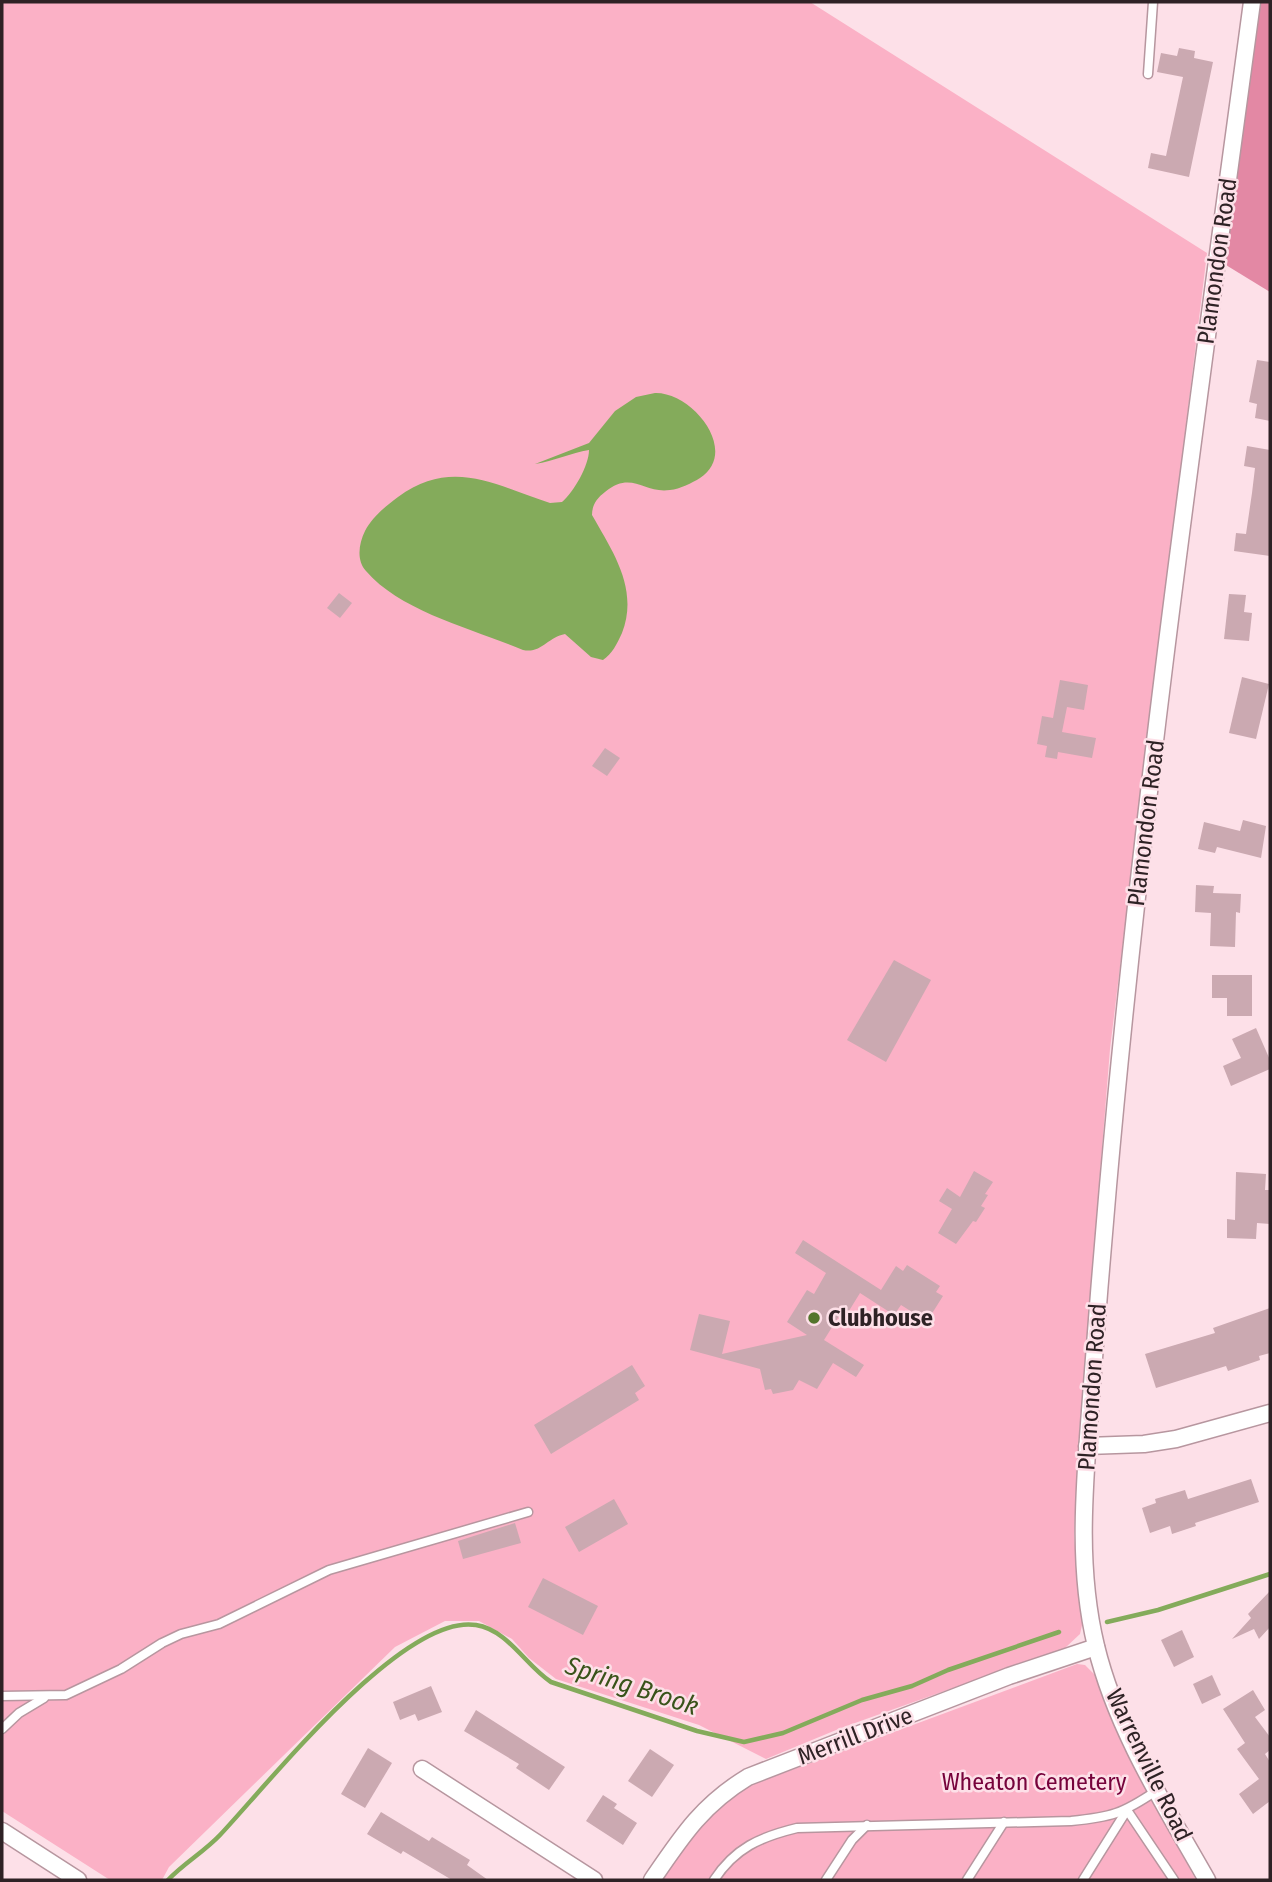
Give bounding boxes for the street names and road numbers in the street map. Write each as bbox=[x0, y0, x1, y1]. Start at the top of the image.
street label: Plamondon Road bbox=[1191, 176, 1243, 346]
street label: Plamondon Road bbox=[1122, 738, 1170, 908]
street label: Plamondon Road bbox=[1072, 1302, 1112, 1472]
street label: Warrenville Road bbox=[1100, 1684, 1198, 1846]
street label: Merrill Drive bbox=[794, 1701, 916, 1771]

